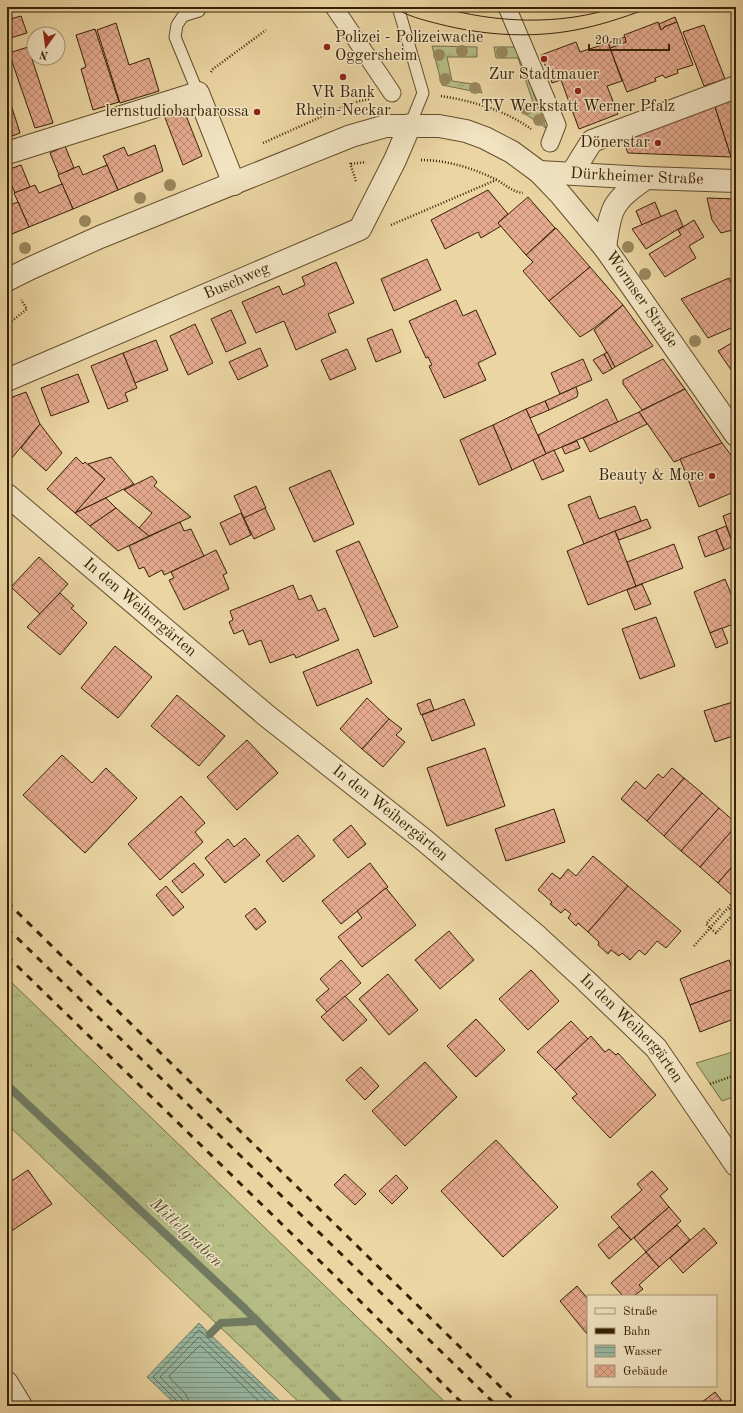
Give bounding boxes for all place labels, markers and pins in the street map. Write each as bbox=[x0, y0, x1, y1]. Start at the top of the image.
place label: Polizei - Polizeiwache Oggersheim bbox=[335, 30, 483, 64]
marker: Polizei - Polizeiwache Oggersheim bbox=[322, 42, 332, 52]
marker: Zur Stadtmauer bbox=[539, 54, 549, 64]
place label: Zur Stadtmauer bbox=[489, 67, 600, 83]
marker: VR Bank Rhein-Neckar bbox=[338, 72, 348, 82]
place label: VR Bank Rhein-Neckar bbox=[295, 85, 391, 119]
marker: TV Werkstatt Werner Pfalz bbox=[573, 86, 583, 96]
place label: TV Werkstatt Werner Pfalz bbox=[481, 99, 675, 115]
place label: lernstudiobarbarossa bbox=[105, 104, 249, 120]
marker: lernstudiobarbarossa bbox=[252, 107, 262, 117]
place label: Dönerstar bbox=[580, 135, 650, 151]
marker: Dönerstar bbox=[653, 138, 663, 148]
place label: Beauty & More bbox=[598, 468, 704, 484]
marker: Beauty & More bbox=[707, 471, 717, 481]

